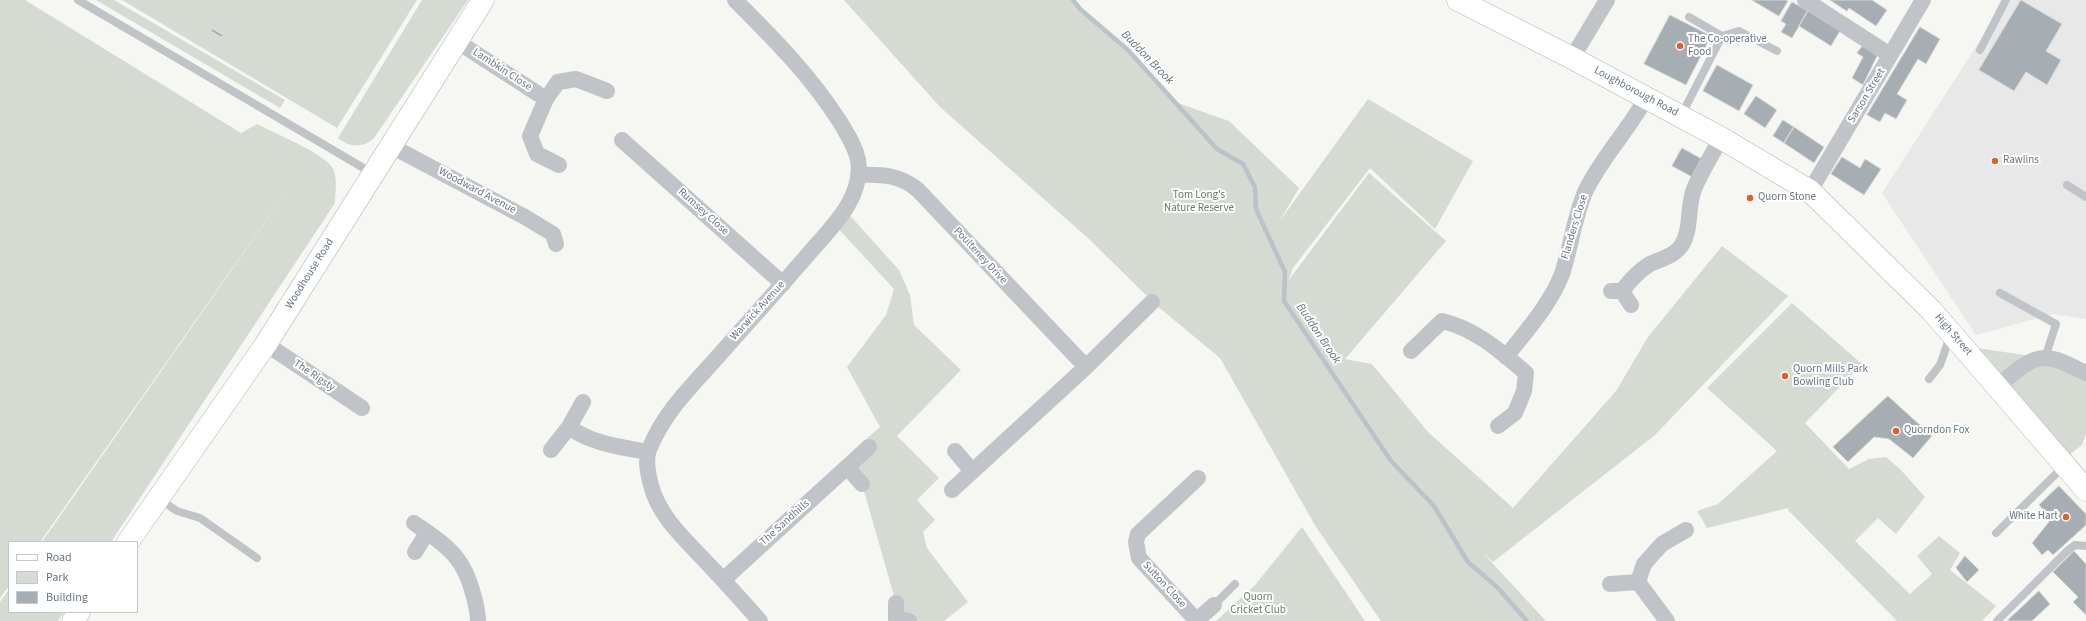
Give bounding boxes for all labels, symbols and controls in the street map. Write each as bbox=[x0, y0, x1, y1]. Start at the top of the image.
water label: Buddon Brook bbox=[1118, 28, 1176, 88]
place label: The Co-operative Food bbox=[1688, 33, 1767, 59]
marker: The Co-operative Food bbox=[1675, 41, 1685, 51]
street label: Lambkin Close bbox=[470, 46, 534, 94]
street label: Loughborough Road bbox=[1592, 64, 1680, 120]
street label: Sarson Street bbox=[1845, 66, 1889, 126]
place label: Rawlins bbox=[2003, 154, 2039, 168]
marker: Rawlins bbox=[1990, 156, 2000, 166]
street label: Woodward Avenue bbox=[436, 165, 518, 217]
street label: Rumsey Close bbox=[675, 186, 731, 238]
park label: Tom Long's Nature Reserve bbox=[1164, 189, 1234, 215]
place label: Quorn Stone bbox=[1758, 191, 1816, 205]
street label: Flanders Close bbox=[1559, 193, 1591, 261]
marker: Quorn Stone bbox=[1745, 193, 1755, 203]
street label: Poulteney Drive bbox=[950, 225, 1010, 287]
street label: Woodhouse Road bbox=[283, 236, 337, 312]
street label: Warwick Avenue bbox=[728, 279, 788, 343]
water label: Buddon Brook bbox=[1293, 301, 1343, 367]
street label: High Street bbox=[1931, 311, 1975, 359]
street label: The Rigsty bbox=[291, 357, 337, 395]
place label: Quorn Mills Park Bowling Club bbox=[1793, 363, 1868, 389]
marker: Quorn Mills Park Bowling Club bbox=[1780, 371, 1790, 381]
place label: Quorndon Fox bbox=[1904, 424, 1969, 438]
marker: Quorndon Fox bbox=[1891, 426, 1901, 436]
street label: The Sandhills bbox=[758, 497, 812, 549]
place label: White Hart bbox=[2009, 510, 2058, 524]
marker: White Hart bbox=[2061, 512, 2071, 522]
legend bbox=[8, 541, 138, 613]
text: Road bbox=[46, 549, 72, 566]
street label: Sutton Close bbox=[1139, 559, 1189, 611]
text: Park bbox=[46, 569, 68, 586]
text: Building bbox=[46, 589, 88, 606]
park label: Quorn Cricket Club bbox=[1230, 591, 1286, 617]

